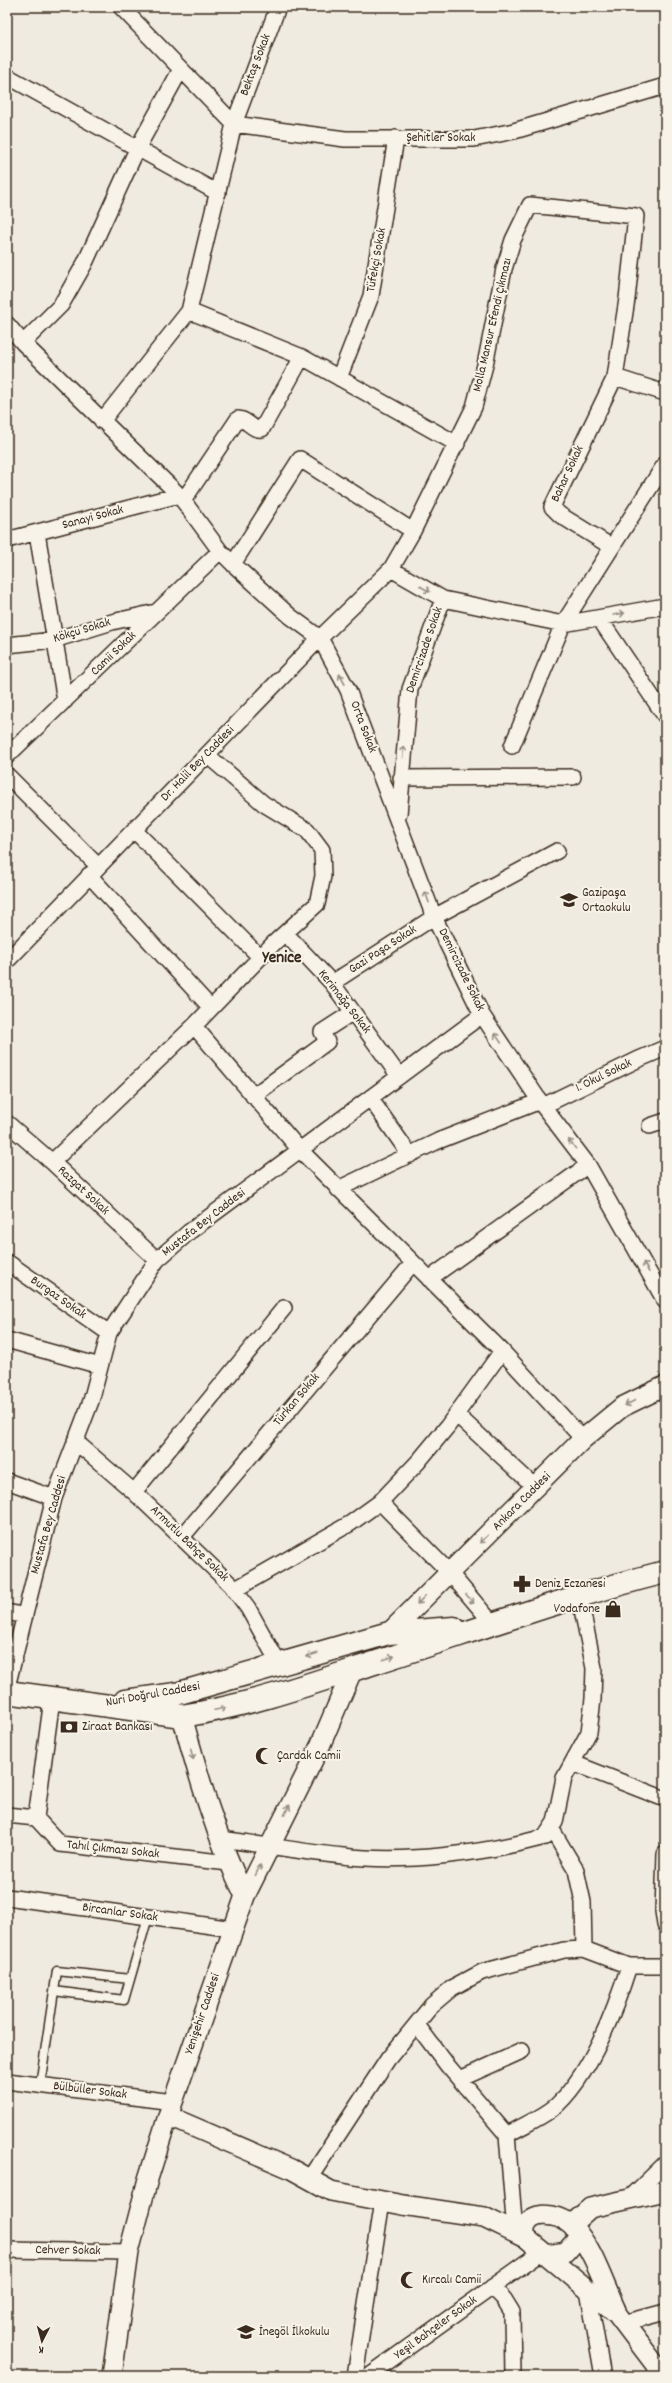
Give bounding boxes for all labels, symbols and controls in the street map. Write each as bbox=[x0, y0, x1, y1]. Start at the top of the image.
street label: Bektaş Sokak bbox=[235, 31, 277, 99]
street label: Şehitler Sokak bbox=[406, 129, 476, 148]
street label: Tüfekçi Sokak bbox=[362, 226, 392, 294]
street label: Molla Mansur Efendi Çıkmazı bbox=[468, 256, 518, 394]
street label: Bahar Sokak bbox=[547, 443, 589, 505]
street label: Sanayi Sokak bbox=[60, 501, 126, 535]
one-way arrow bbox=[419, 585, 431, 593]
street label: Demircizade Sokak bbox=[401, 604, 449, 696]
one-way arrow bbox=[612, 610, 625, 618]
street label: Kökçü Sokak bbox=[51, 613, 113, 649]
street label: Camii Sokak bbox=[87, 627, 141, 681]
one-way arrow bbox=[338, 673, 346, 685]
street label: Orta Sokak bbox=[344, 698, 382, 756]
street label: Dr. Halil Bey Caddesi bbox=[157, 721, 240, 806]
one-way arrow bbox=[400, 746, 407, 759]
place label: Gazipaşa Ortaokulu bbox=[582, 884, 631, 918]
school or university icon: Gazipaşa Ortaokulu bbox=[559, 890, 579, 910]
one-way arrow bbox=[422, 891, 430, 903]
street label: Gazi Paşa Sokak bbox=[345, 921, 421, 979]
street label: Demircizade Sokak bbox=[433, 925, 489, 1015]
district label: Yenice bbox=[262, 947, 302, 971]
street label: Kerimağa Sokak bbox=[313, 966, 375, 1038]
one-way arrow bbox=[494, 1033, 502, 1044]
street label: 1. Okul Sokak bbox=[573, 1054, 635, 1098]
one-way arrow bbox=[568, 1139, 577, 1150]
street label: Razgat Sokak bbox=[53, 1162, 113, 1220]
street label: Mustafa Bey Caddesi bbox=[158, 1184, 250, 1262]
one-way arrow bbox=[642, 1262, 649, 1274]
street label: Burgaz Sokak bbox=[26, 1272, 90, 1324]
street label: Türkan Sokak bbox=[269, 1369, 325, 1431]
one-way arrow bbox=[624, 1400, 636, 1407]
street label: Ankara Caddesi bbox=[488, 1468, 556, 1536]
street label: Mustafa Bey Caddesi bbox=[26, 1473, 72, 1576]
street label: Armutlu Bahçe Sokak bbox=[145, 1501, 233, 1587]
one-way arrow bbox=[479, 1534, 489, 1544]
pharmacy icon: Deniz Eczanesi bbox=[512, 1574, 532, 1594]
place label: Deniz Eczanesi bbox=[535, 1575, 606, 1594]
one-way arrow bbox=[466, 1593, 475, 1604]
one-way arrow bbox=[416, 1595, 426, 1605]
shop icon: Vodafone bbox=[603, 1599, 623, 1619]
place label: Vodafone bbox=[554, 1600, 600, 1619]
one-way arrow bbox=[305, 1652, 318, 1659]
one-way arrow bbox=[383, 1654, 395, 1662]
street label: Nuri Doğrul Caddesi bbox=[104, 1677, 202, 1713]
one-way arrow bbox=[213, 1704, 226, 1712]
bank icon: Ziraat Bankası bbox=[59, 1717, 79, 1737]
place label: Ziraat Bankası bbox=[82, 1718, 152, 1737]
mosque icon: Çardak Camii bbox=[254, 1746, 274, 1766]
one-way arrow bbox=[189, 1747, 196, 1760]
place label: Çardak Camii bbox=[277, 1747, 341, 1766]
one-way arrow bbox=[284, 1804, 292, 1816]
street label: Tahıl Çıkmazı Sokak bbox=[66, 1836, 160, 1864]
one-way arrow bbox=[255, 1865, 262, 1877]
street label: Bircanlar Sokak bbox=[81, 1898, 159, 1928]
street label: Yenişehir Caddesi bbox=[180, 1970, 226, 2057]
street label: Bülbüller Sokak bbox=[52, 2077, 128, 2105]
street label: Cehver Sokak bbox=[35, 2241, 101, 2261]
mosque icon: Kırcalı Camii bbox=[399, 2270, 419, 2290]
place label: Kırcalı Camii bbox=[422, 2271, 482, 2290]
street label: Yeşil Bahçeler Sokak bbox=[391, 2291, 481, 2365]
north arrow bbox=[22, 2321, 62, 2361]
school or university icon: İnegöl İlkokulu bbox=[236, 2322, 256, 2342]
place label: İnegöl İlkokulu bbox=[259, 2323, 329, 2342]
text: K bbox=[38, 2341, 45, 2357]

